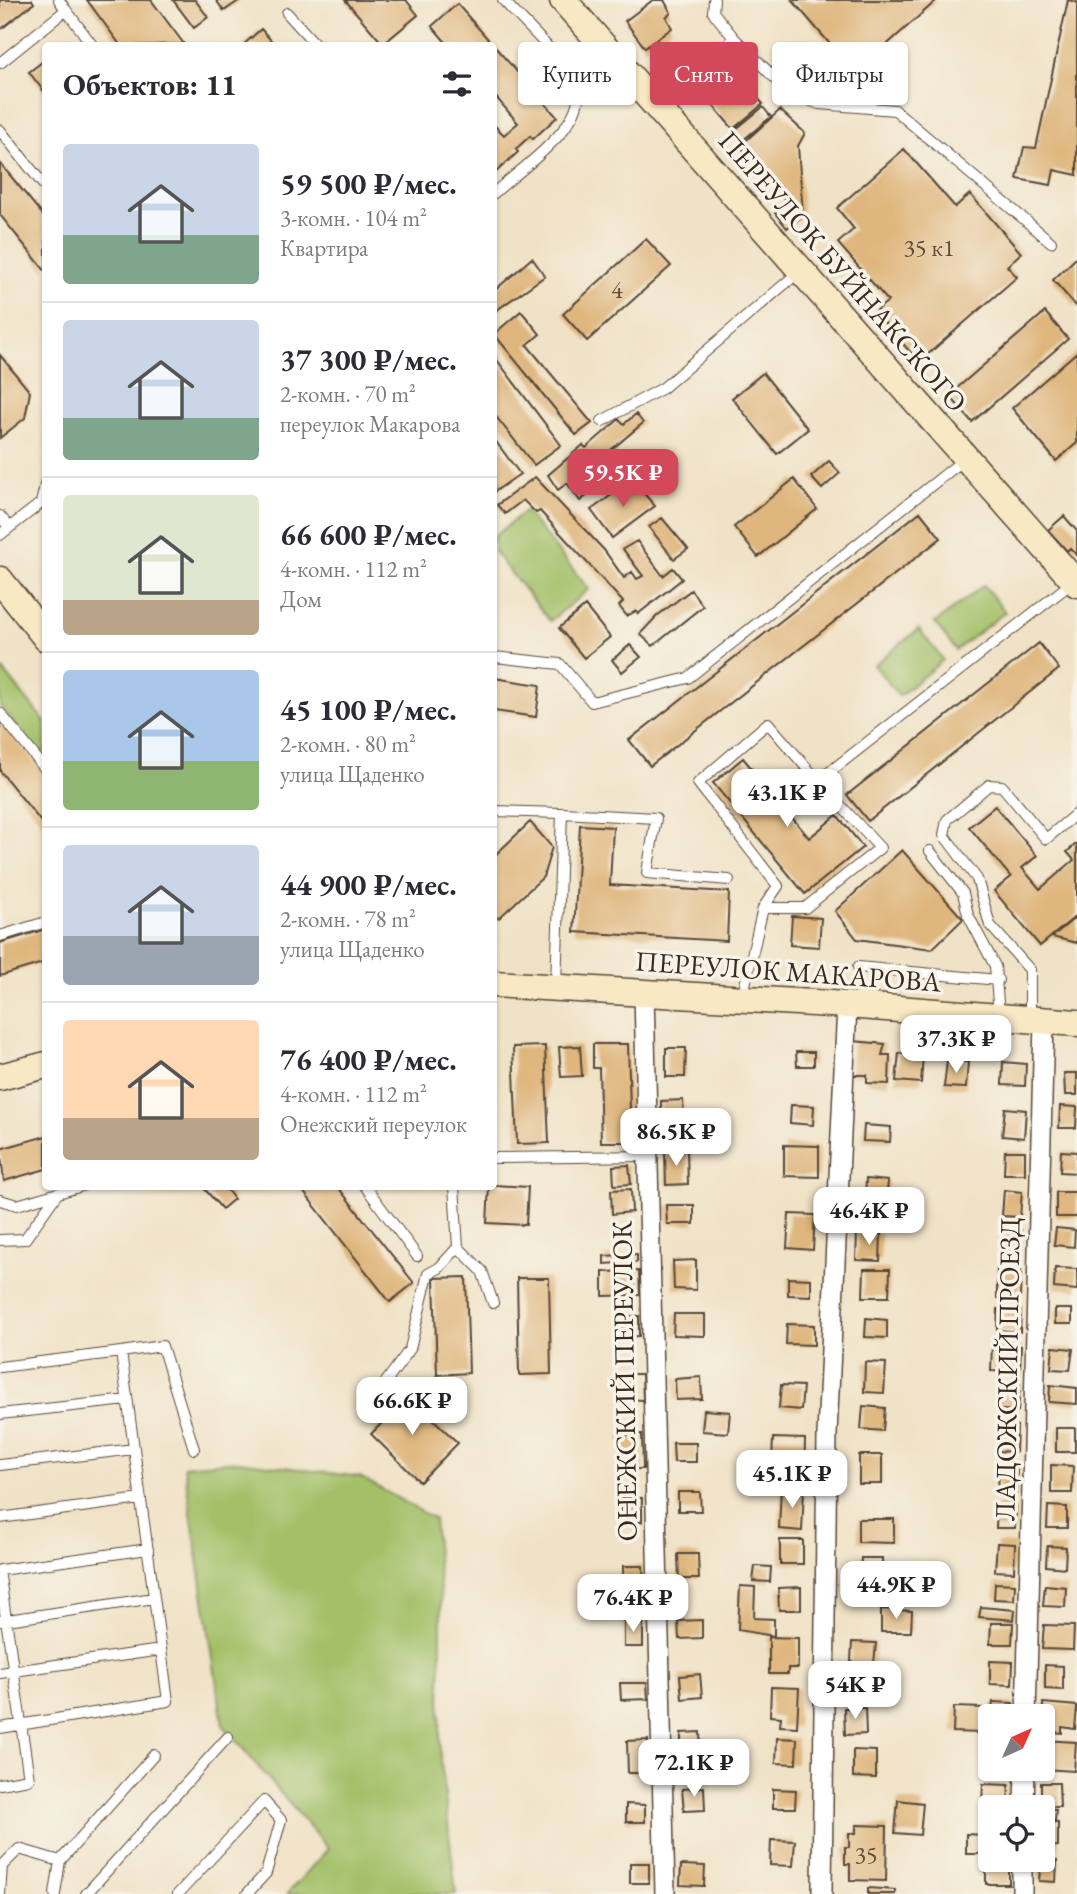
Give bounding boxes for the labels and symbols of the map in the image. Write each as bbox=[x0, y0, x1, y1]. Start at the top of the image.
street label: ПЕРЕУЛОК БУЙНАКСКОГО bbox=[711, 123, 975, 419]
house number: 35 к1 bbox=[904, 232, 954, 263]
house number: 4 bbox=[611, 274, 623, 305]
pin: 59.5K ₽ bbox=[558, 449, 688, 509]
pin: 43.1K ₽ bbox=[722, 770, 852, 829]
street label: ПЕРЕУЛОК МАКАРОВА bbox=[634, 942, 943, 1000]
pin: 37.3K ₽ bbox=[891, 1016, 1021, 1075]
pin: 86.5K ₽ bbox=[611, 1108, 741, 1168]
pin: 46.4K ₽ bbox=[804, 1188, 934, 1247]
street label: ЛАДОЖСКИЙ ПРОЕЗД bbox=[986, 1217, 1028, 1521]
street label: ОНЕЖСКИЙ ПЕРЕУЛОК bbox=[603, 1220, 645, 1542]
pin: 66.6K ₽ bbox=[347, 1378, 477, 1437]
pin: 45.1K ₽ bbox=[727, 1450, 857, 1510]
pin: 44.9K ₽ bbox=[831, 1562, 961, 1621]
pin: 76.4K ₽ bbox=[568, 1574, 698, 1634]
pin: 54K ₽ bbox=[806, 1662, 904, 1721]
north arrow bbox=[978, 1704, 1055, 1782]
pin: 72.1K ₽ bbox=[629, 1740, 759, 1799]
house number: 35 bbox=[854, 1839, 878, 1870]

